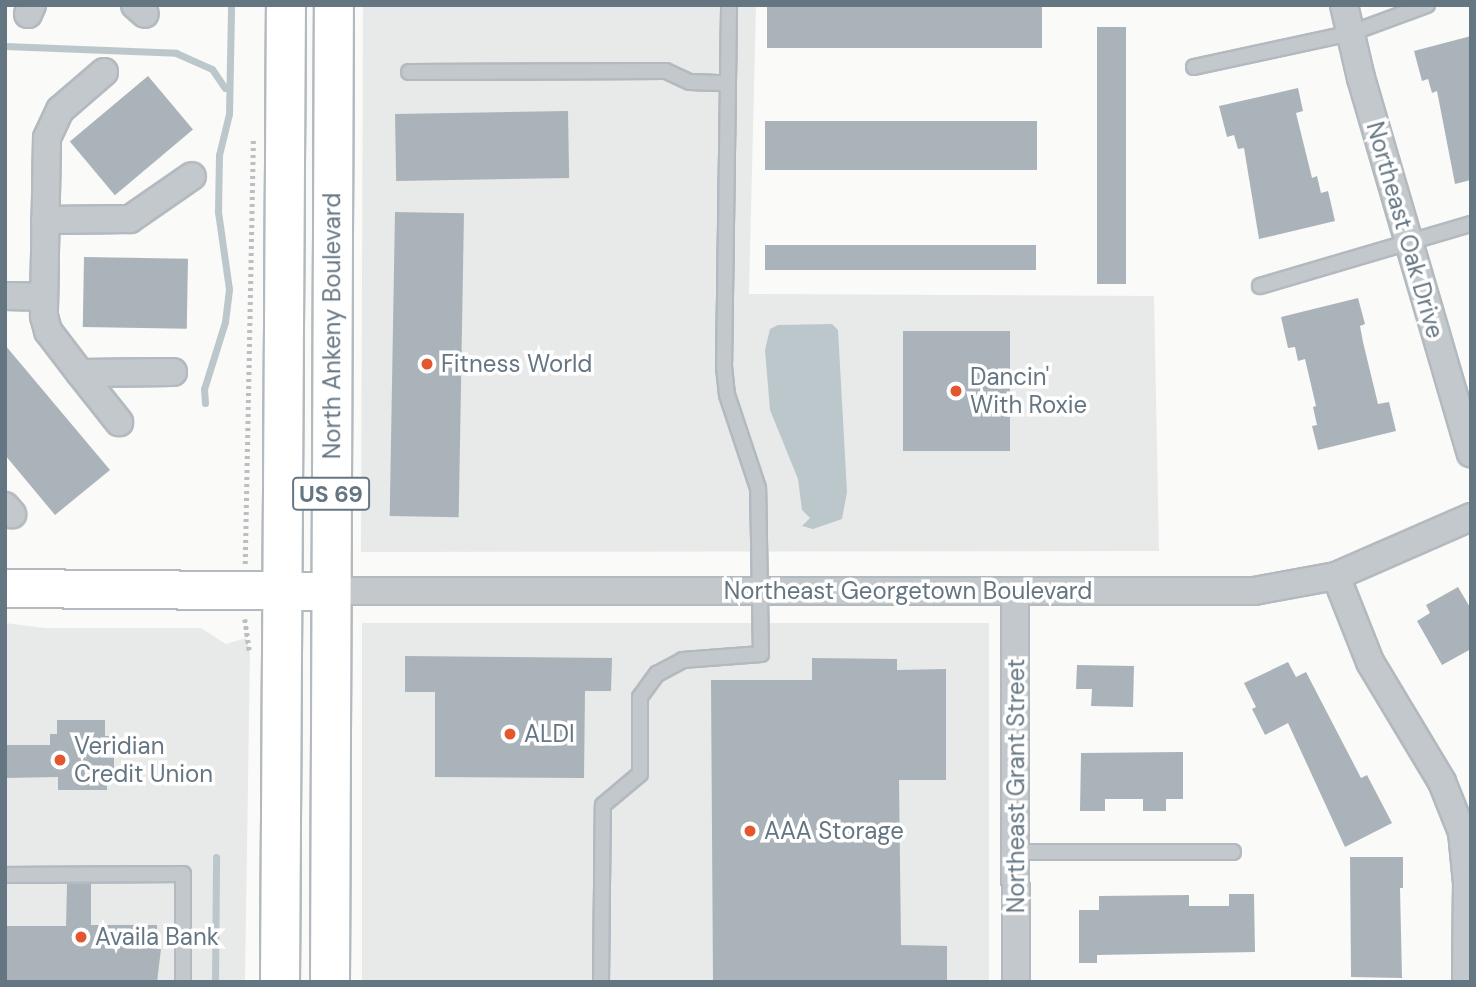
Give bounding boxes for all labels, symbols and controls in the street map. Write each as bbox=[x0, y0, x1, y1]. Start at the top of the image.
street label: Northeast Oak Drive bbox=[1360, 118, 1450, 342]
street label: North Ankeny Boulevard bbox=[318, 193, 346, 459]
place label: Fitness World bbox=[441, 350, 592, 378]
marker: Fitness World bbox=[419, 356, 435, 372]
place label: Dancin' With Roxie bbox=[970, 363, 1087, 419]
marker: Dancin' With Roxie bbox=[948, 383, 964, 399]
road number: US 69 bbox=[291, 474, 371, 514]
street label: Northeast Georgetown Boulevard bbox=[724, 577, 1092, 605]
street label: Northeast Grant Street bbox=[1002, 659, 1030, 913]
place label: ALDI bbox=[524, 720, 575, 748]
marker: ALDI bbox=[502, 726, 518, 742]
place label: Veridian Credit Union bbox=[74, 732, 213, 788]
marker: Veridian Credit Union bbox=[52, 752, 68, 768]
place label: AAA Storage bbox=[764, 817, 904, 845]
marker: AAA Storage bbox=[742, 823, 758, 839]
place label: Availa Bank bbox=[95, 923, 219, 951]
marker: Availa Bank bbox=[73, 929, 89, 945]

